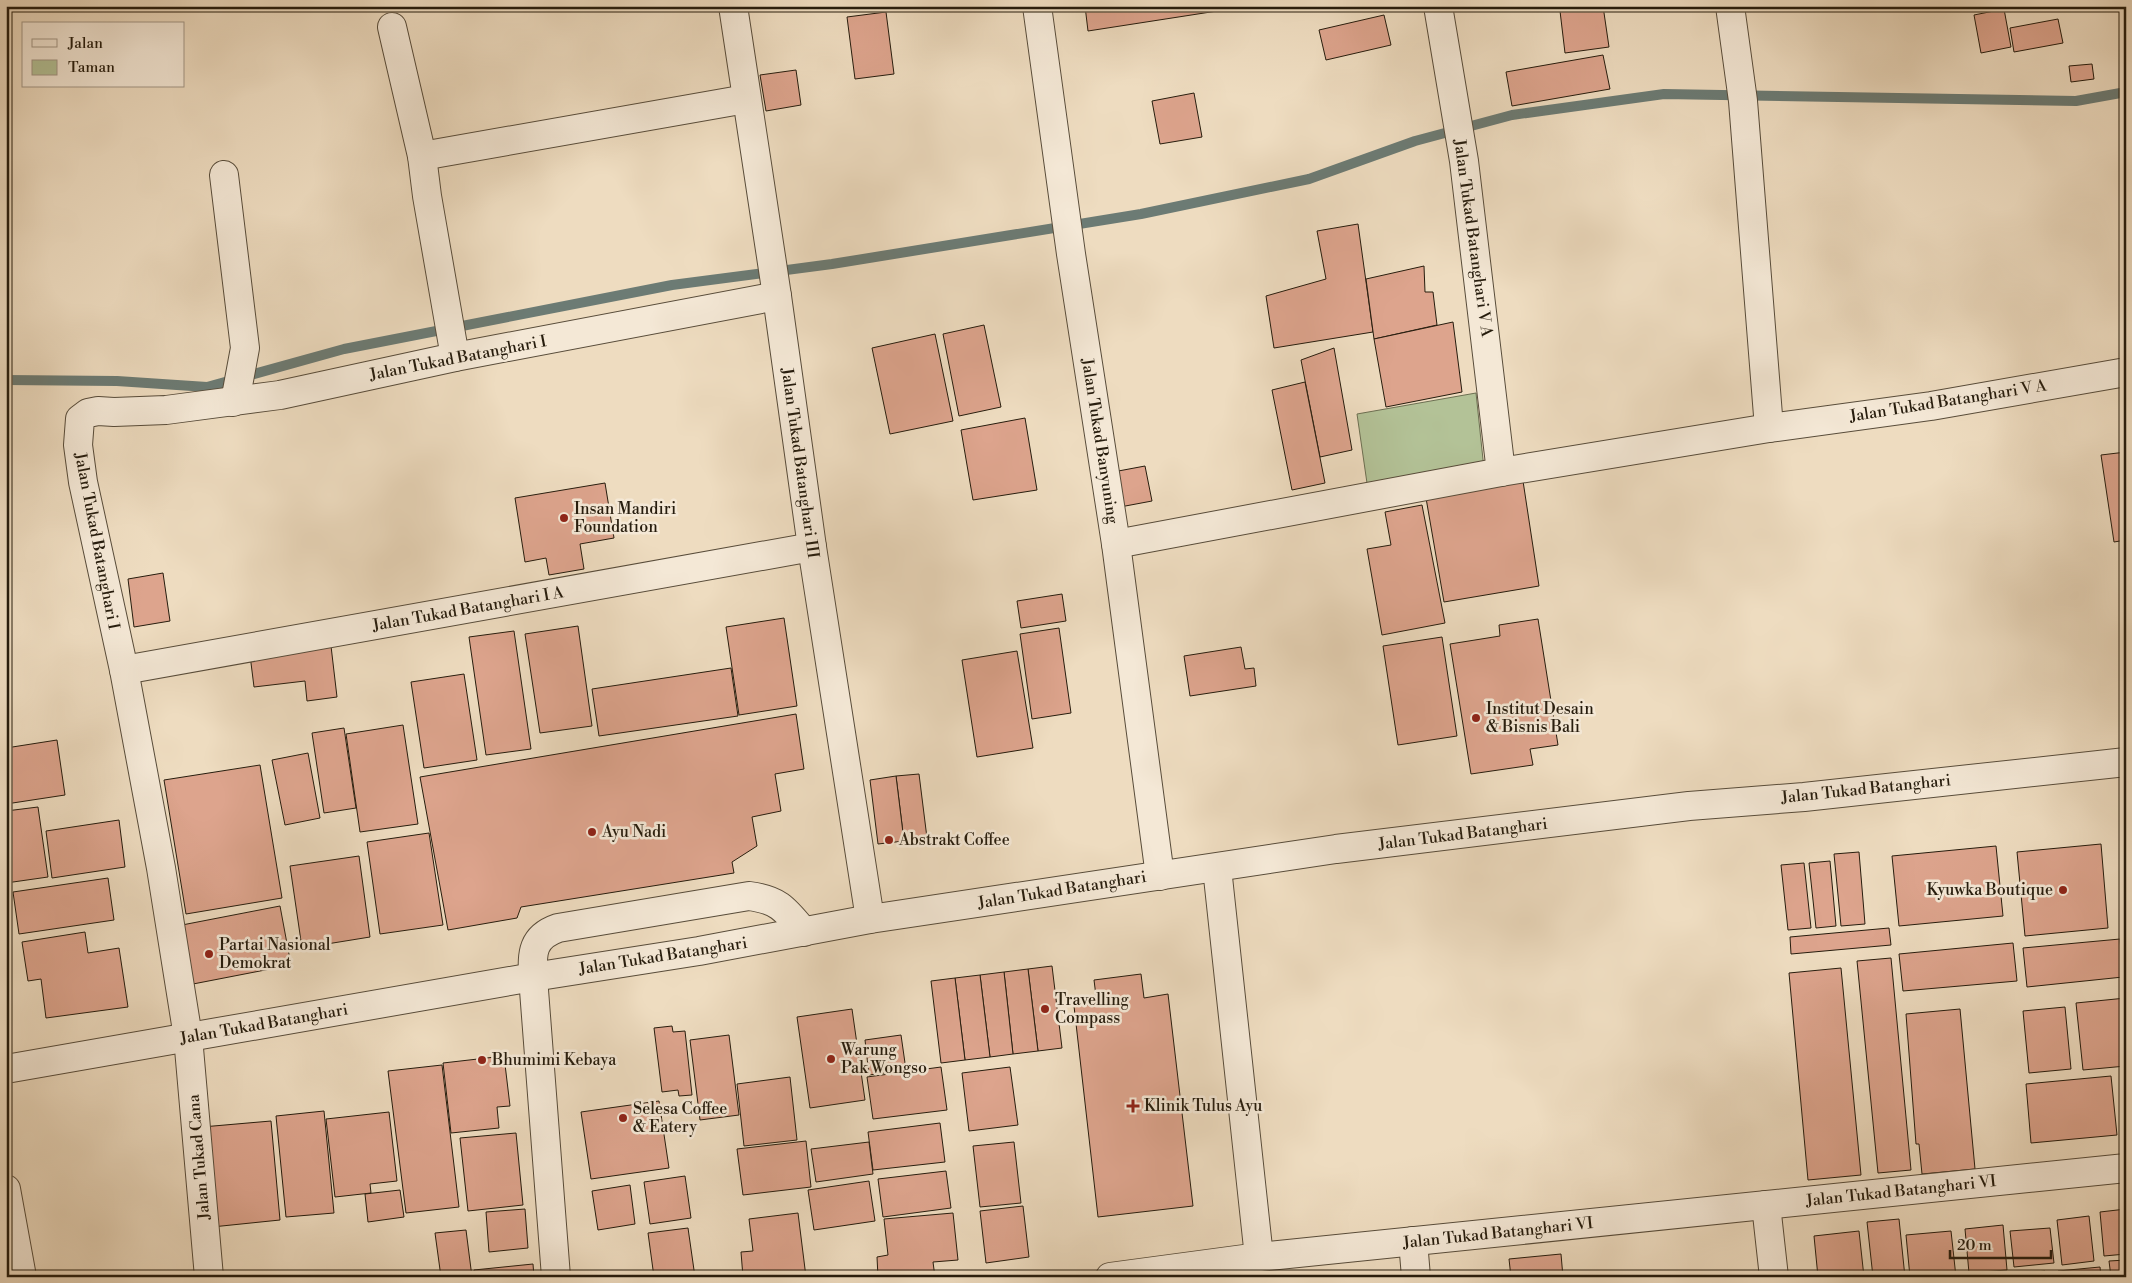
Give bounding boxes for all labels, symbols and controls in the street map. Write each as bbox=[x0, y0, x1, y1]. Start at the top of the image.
legend bbox=[22, 22, 185, 88]
text: Jalan bbox=[67, 34, 103, 53]
text: Taman bbox=[68, 58, 115, 77]
street label: Jalan Tukad Batanghari V A bbox=[1449, 137, 1497, 339]
street label: Jalan Tukad Batanghari I bbox=[367, 331, 548, 385]
street label: Jalan Tukad Banyuning bbox=[1077, 356, 1123, 526]
street label: Jalan Tukad Batanghari III bbox=[777, 366, 823, 559]
street label: Jalan Tukad Batanghari V A bbox=[1847, 375, 2049, 427]
street label: Jalan Tukad Batanghari I bbox=[70, 450, 124, 631]
place label: Insan Mandiri Foundation bbox=[574, 499, 676, 537]
marker: Insan Mandiri Foundation bbox=[558, 512, 570, 524]
street label: Jalan Tukad Batanghari I A bbox=[370, 582, 566, 636]
place label: Institut Desain & Bisnis Bali bbox=[1486, 699, 1594, 737]
marker: Institut Desain & Bisnis Bali bbox=[1470, 712, 1482, 724]
street label: Jalan Tukad Batanghari bbox=[1779, 770, 1952, 808]
street label: Jalan Tukad Batanghari bbox=[1376, 814, 1549, 854]
place label: Ayu Nadi bbox=[601, 822, 666, 842]
marker: Ayu Nadi bbox=[586, 826, 598, 838]
place label: Abstrakt Coffee bbox=[898, 830, 1010, 850]
marker: Abstrakt Coffee bbox=[883, 834, 895, 846]
street label: Jalan Tukad Batanghari bbox=[975, 867, 1148, 913]
place label: Kyuwka Boutique bbox=[1927, 880, 2053, 900]
marker: Kyuwka Boutique bbox=[2057, 884, 2069, 896]
street label: Jalan Tukad Batanghari bbox=[576, 933, 749, 979]
place label: Partai Nasional Demokrat bbox=[219, 935, 331, 973]
marker: Partai Nasional Demokrat bbox=[203, 948, 215, 960]
place label: Travelling Compass bbox=[1055, 990, 1129, 1028]
street label: Jalan Tukad Batanghari bbox=[177, 999, 350, 1049]
marker: Travelling Compass bbox=[1039, 1003, 1051, 1015]
place label: Warung Pak Wongso bbox=[840, 1040, 927, 1078]
place label: Bhumimi Kebaya bbox=[491, 1050, 617, 1070]
marker: Warung Pak Wongso bbox=[825, 1053, 837, 1065]
marker: Bhumimi Kebaya bbox=[476, 1054, 488, 1066]
street label: Jalan Tukad Cana bbox=[183, 1093, 215, 1221]
place label: Klinik Tulus Ayu bbox=[1144, 1096, 1262, 1116]
place label: Selesa Coffee & Eatery bbox=[633, 1099, 727, 1137]
marker: Klinik Tulus Ayu bbox=[1126, 1099, 1140, 1113]
marker: Selesa Coffee & Eatery bbox=[617, 1112, 629, 1124]
street label: Jalan Tukad Batanghari VI bbox=[1804, 1171, 1997, 1211]
street label: Jalan Tukad Batanghari VI bbox=[1401, 1213, 1594, 1253]
scale bar bbox=[1950, 1228, 2051, 1260]
text: 20 m bbox=[1957, 1236, 1992, 1255]

